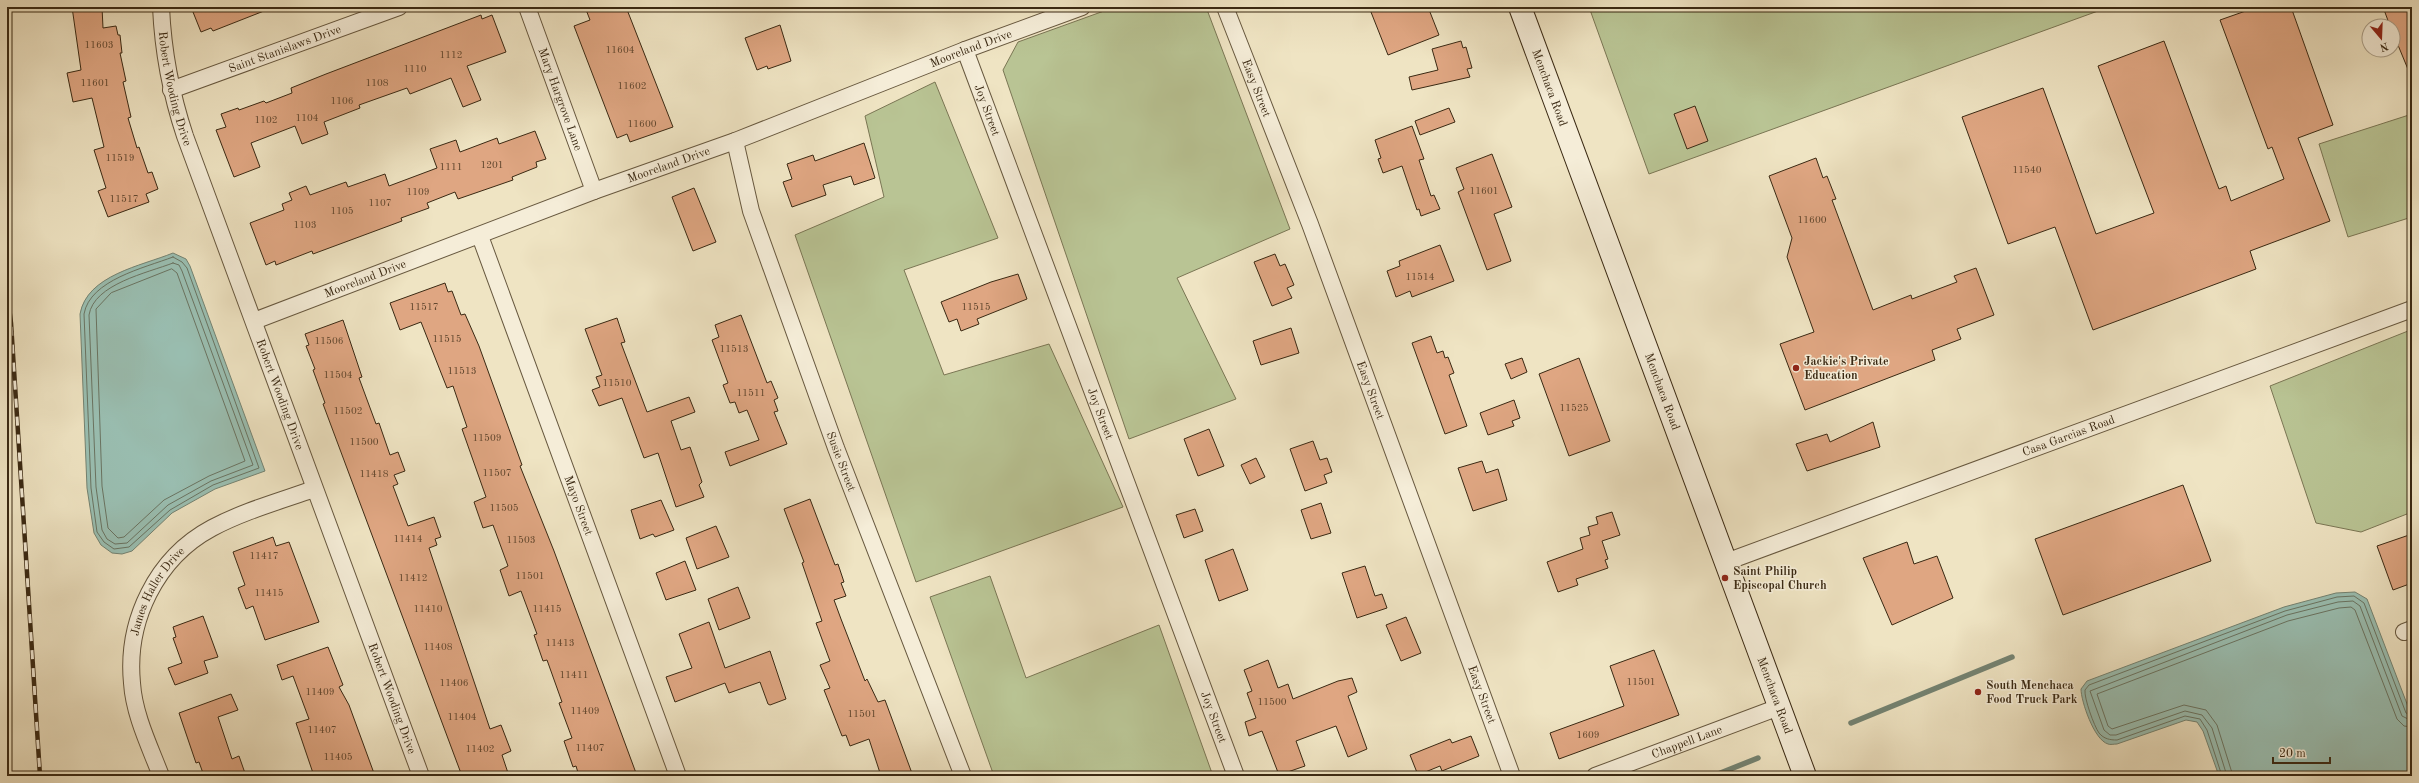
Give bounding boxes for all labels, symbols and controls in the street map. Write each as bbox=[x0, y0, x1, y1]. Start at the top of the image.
north arrow bbox=[2361, 18, 2401, 58]
street label: Saint Stanislaws Drive bbox=[227, 23, 343, 76]
street label: Mooreland Drive bbox=[929, 28, 1014, 70]
street label: Robert Wooding Drive bbox=[156, 31, 193, 148]
text: N bbox=[2377, 39, 2390, 53]
house number: 11603 bbox=[85, 40, 114, 50]
house number: 11604 bbox=[606, 45, 635, 55]
street label: Mary Hargrove Lane bbox=[535, 46, 584, 153]
street label: Menchaca Road bbox=[1529, 48, 1569, 128]
house number: 1112 bbox=[439, 50, 463, 60]
street label: Easy Street bbox=[1239, 58, 1273, 119]
house number: 1110 bbox=[403, 64, 427, 74]
house number: 11601 bbox=[81, 78, 110, 88]
house number: 1108 bbox=[365, 78, 389, 88]
house number: 11602 bbox=[618, 81, 647, 91]
street label: Joy Street bbox=[971, 83, 1002, 138]
house number: 1106 bbox=[330, 96, 354, 106]
house number: 1104 bbox=[295, 113, 319, 123]
house number: 1102 bbox=[254, 115, 278, 125]
house number: 11600 bbox=[628, 119, 657, 129]
street label: Mooreland Drive bbox=[626, 145, 712, 186]
house number: 11519 bbox=[106, 153, 135, 163]
house number: 1201 bbox=[480, 160, 504, 170]
house number: 1111 bbox=[439, 162, 463, 172]
house number: 11540 bbox=[2013, 165, 2042, 175]
house number: 11601 bbox=[1470, 186, 1499, 196]
house number: 1109 bbox=[406, 187, 430, 197]
house number: 11517 bbox=[110, 194, 139, 204]
house number: 1107 bbox=[368, 198, 392, 208]
house number: 1105 bbox=[330, 206, 354, 216]
house number: 11600 bbox=[1798, 215, 1827, 225]
house number: 1103 bbox=[293, 220, 317, 230]
street label: Mooreland Drive bbox=[323, 258, 409, 301]
house number: 11514 bbox=[1406, 272, 1435, 282]
house number: 11517 bbox=[410, 302, 439, 312]
house number: 11515 bbox=[962, 302, 991, 312]
house number: 11515 bbox=[433, 334, 462, 344]
house number: 11506 bbox=[315, 336, 344, 346]
street label: Robert Wooding Drive bbox=[253, 338, 305, 452]
house number: 11513 bbox=[720, 344, 749, 354]
street label: Menchaca Road bbox=[1642, 352, 1681, 432]
place label: Jackie's Private Education bbox=[1804, 356, 1889, 382]
street label: Easy Street bbox=[1354, 360, 1386, 421]
marker: Jackie's Private Education bbox=[1791, 363, 1801, 373]
house number: 11513 bbox=[448, 366, 477, 376]
house number: 11504 bbox=[324, 370, 353, 380]
house number: 11510 bbox=[603, 378, 632, 388]
street label: Joy Street bbox=[1085, 386, 1115, 441]
house number: 11511 bbox=[737, 388, 766, 398]
house number: 11525 bbox=[1560, 403, 1589, 413]
house number: 11502 bbox=[334, 406, 363, 416]
street label: Casa Garcias Road bbox=[2021, 414, 2117, 459]
street label: Susie Street bbox=[824, 430, 857, 493]
house number: 11509 bbox=[473, 433, 502, 443]
house number: 11500 bbox=[350, 437, 379, 447]
house number: 11507 bbox=[483, 468, 512, 478]
house number: 11418 bbox=[360, 469, 389, 479]
street label: Mayo Street bbox=[561, 474, 594, 537]
house number: 11505 bbox=[490, 503, 519, 513]
house number: 11414 bbox=[394, 534, 423, 544]
house number: 11503 bbox=[507, 535, 536, 545]
street label: James Haller Drive bbox=[129, 545, 188, 637]
house number: 11417 bbox=[250, 551, 279, 561]
place label: Saint Philip Episcopal Church bbox=[1733, 566, 1827, 592]
house number: 11501 bbox=[516, 571, 545, 581]
house number: 11412 bbox=[399, 573, 428, 583]
marker: Saint Philip Episcopal Church bbox=[1720, 573, 1730, 583]
house number: 11415 bbox=[255, 588, 284, 598]
house number: 11410 bbox=[414, 604, 443, 614]
house number: 11415 bbox=[533, 604, 562, 614]
house number: 11413 bbox=[546, 638, 575, 648]
street label: Robert Wooding Drive bbox=[366, 642, 417, 756]
house number: 11408 bbox=[424, 642, 453, 652]
street label: Menchaca Road bbox=[1754, 656, 1794, 736]
street label: Easy Street bbox=[1465, 664, 1497, 725]
house number: 11411 bbox=[560, 670, 589, 680]
house number: 11501 bbox=[1627, 677, 1656, 687]
house number: 11406 bbox=[440, 678, 469, 688]
place label: South Menchaca Food Truck Park bbox=[1986, 680, 2078, 706]
house number: 11409 bbox=[306, 687, 335, 697]
marker: South Menchaca Food Truck Park bbox=[1973, 687, 1983, 697]
street label: Joy Street bbox=[1198, 690, 1228, 745]
house number: 11500 bbox=[1258, 697, 1287, 707]
house number: 11409 bbox=[571, 706, 600, 716]
house number: 11501 bbox=[848, 709, 877, 719]
house number: 11404 bbox=[448, 712, 477, 722]
street label: Chappell Lane bbox=[1650, 724, 1724, 761]
house number: 11407 bbox=[308, 725, 337, 735]
house number: 1609 bbox=[1576, 730, 1600, 740]
scale bar bbox=[2273, 739, 2330, 765]
house number: 11407 bbox=[576, 743, 605, 753]
house number: 11402 bbox=[466, 744, 495, 754]
text: 20 m bbox=[2279, 748, 2306, 760]
house number: 11405 bbox=[324, 752, 353, 762]

